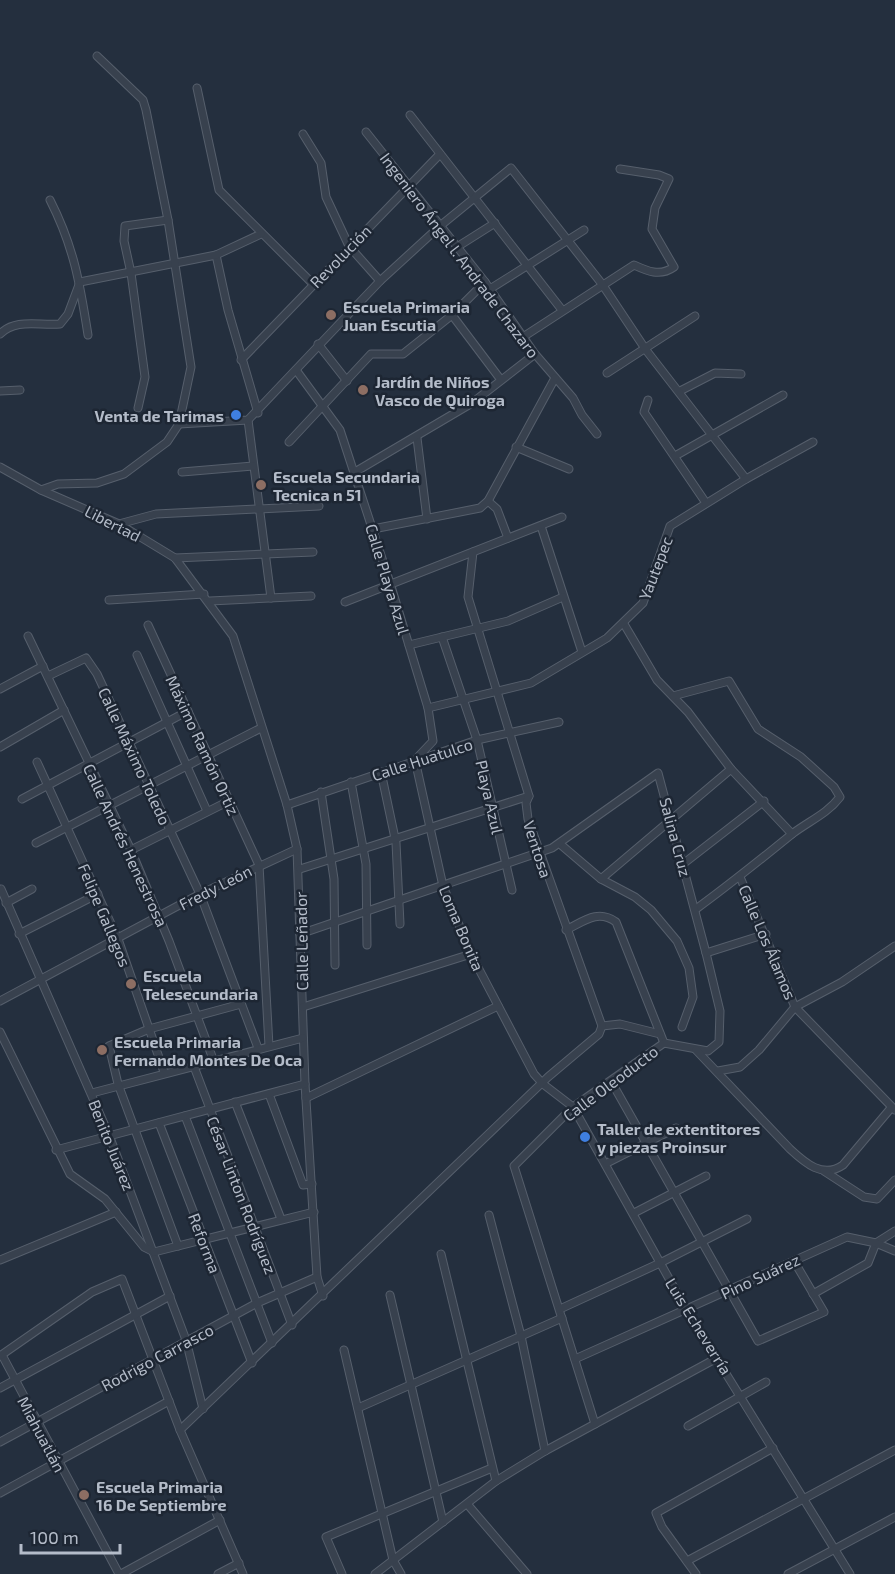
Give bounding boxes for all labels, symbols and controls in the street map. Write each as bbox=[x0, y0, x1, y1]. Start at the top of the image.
street label: Ingeniero Ángel l. Andrade Chazaro bbox=[377, 149, 543, 361]
street label: Revolución bbox=[305, 221, 375, 291]
place label: Escuela Primaria Juan Escutia bbox=[343, 297, 470, 334]
marker: Escuela Primaria Juan Escutia bbox=[324, 308, 338, 322]
place label: Jardín de Niños Vasco de Quiroga bbox=[375, 372, 505, 410]
marker: Jardín de Niños Vasco de Quiroga bbox=[356, 383, 370, 397]
place label: Venta de Tarimas bbox=[95, 406, 224, 425]
marker: Venta de Tarimas bbox=[229, 408, 243, 422]
place label: Escuela Secundaria Tecnica n 51 bbox=[273, 467, 420, 504]
marker: Escuela Secundaria Tecnica n 51 bbox=[254, 478, 268, 492]
street label: Libertad bbox=[82, 501, 144, 545]
street label: Calle Playa Azul bbox=[362, 521, 414, 637]
street label: Yautepec bbox=[634, 533, 676, 602]
street label: Máximo Ramón Ortiz bbox=[162, 672, 244, 818]
street label: Calle Máximo Toledo bbox=[95, 684, 175, 828]
street label: Calle Huatulco bbox=[369, 734, 475, 784]
street label: Playa Azul bbox=[472, 758, 508, 836]
street label: Calle Andrés Henestrosa bbox=[80, 760, 172, 930]
street label: Salina Cruz bbox=[656, 795, 696, 879]
street label: Ventosa bbox=[520, 818, 556, 880]
street label: Felipe Gallegos bbox=[75, 861, 135, 969]
street label: Fredy León bbox=[175, 861, 255, 913]
street label: Loma Bonita bbox=[436, 882, 488, 974]
street label: Calle Los Álamos bbox=[735, 882, 801, 1002]
street label: Calle Leñador bbox=[291, 891, 311, 991]
place label: Escuela Telesecundaria bbox=[143, 966, 258, 1003]
marker: Escuela Telesecundaria bbox=[124, 977, 138, 991]
place label: Escuela Primaria Fernando Montes De Oca bbox=[114, 1032, 302, 1069]
street label: Calle Oleoducto bbox=[559, 1041, 661, 1125]
marker: Escuela Primaria Fernando Montes De Oca bbox=[95, 1043, 109, 1057]
street label: Benito Juárez bbox=[85, 1097, 139, 1193]
street label: César Linton Rodríguez bbox=[203, 1114, 281, 1276]
place label: Taller de extentitores y piezas Proinsur bbox=[597, 1119, 760, 1157]
marker: Taller de extentitores y piezas Proinsur bbox=[578, 1130, 592, 1144]
street label: Reforma bbox=[185, 1210, 225, 1276]
street label: Pino Suárez bbox=[717, 1249, 803, 1303]
street label: Luis Echeverría bbox=[662, 1274, 736, 1378]
street label: Rodrigo Carrasco bbox=[98, 1319, 216, 1395]
street label: Miahuatlán bbox=[14, 1393, 70, 1475]
place label: Escuela Primaria 16 De Septiembre bbox=[96, 1477, 227, 1514]
marker: Escuela Primaria 16 De Septiembre bbox=[77, 1488, 91, 1502]
scale bar bbox=[21, 1517, 120, 1555]
text: 100 m bbox=[30, 1526, 79, 1548]

